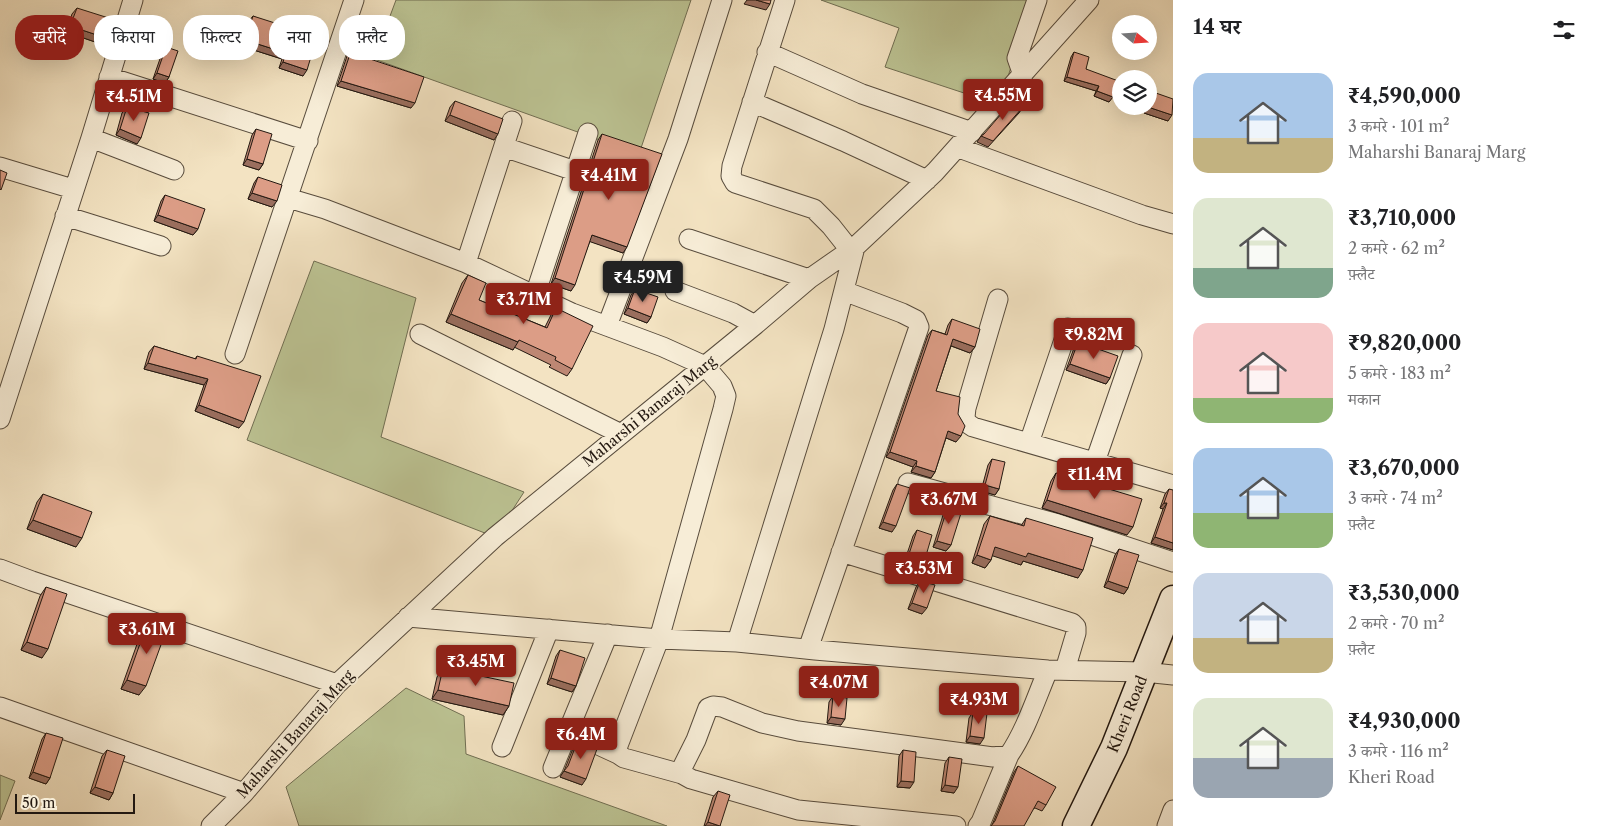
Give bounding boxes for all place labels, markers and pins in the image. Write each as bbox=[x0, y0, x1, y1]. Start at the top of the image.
pin: ₹4.55M bbox=[962, 78, 1044, 121]
pin: ₹4.51M bbox=[93, 80, 175, 122]
pin: ₹4.41M bbox=[568, 158, 650, 201]
pin: ₹4.59M bbox=[602, 260, 684, 303]
pin: ₹3.71M bbox=[483, 282, 565, 325]
pin: ₹9.82M bbox=[1053, 318, 1135, 360]
pin: ₹11.4M bbox=[1054, 458, 1136, 500]
pin: ₹3.67M bbox=[908, 482, 990, 525]
pin: ₹3.53M bbox=[883, 552, 965, 594]
pin: ₹3.61M bbox=[106, 612, 188, 655]
pin: ₹3.45M bbox=[435, 644, 517, 687]
pin: ₹4.07M bbox=[798, 666, 880, 708]
pin: ₹4.93M bbox=[938, 682, 1020, 725]
pin: ₹6.4M bbox=[546, 718, 616, 760]

